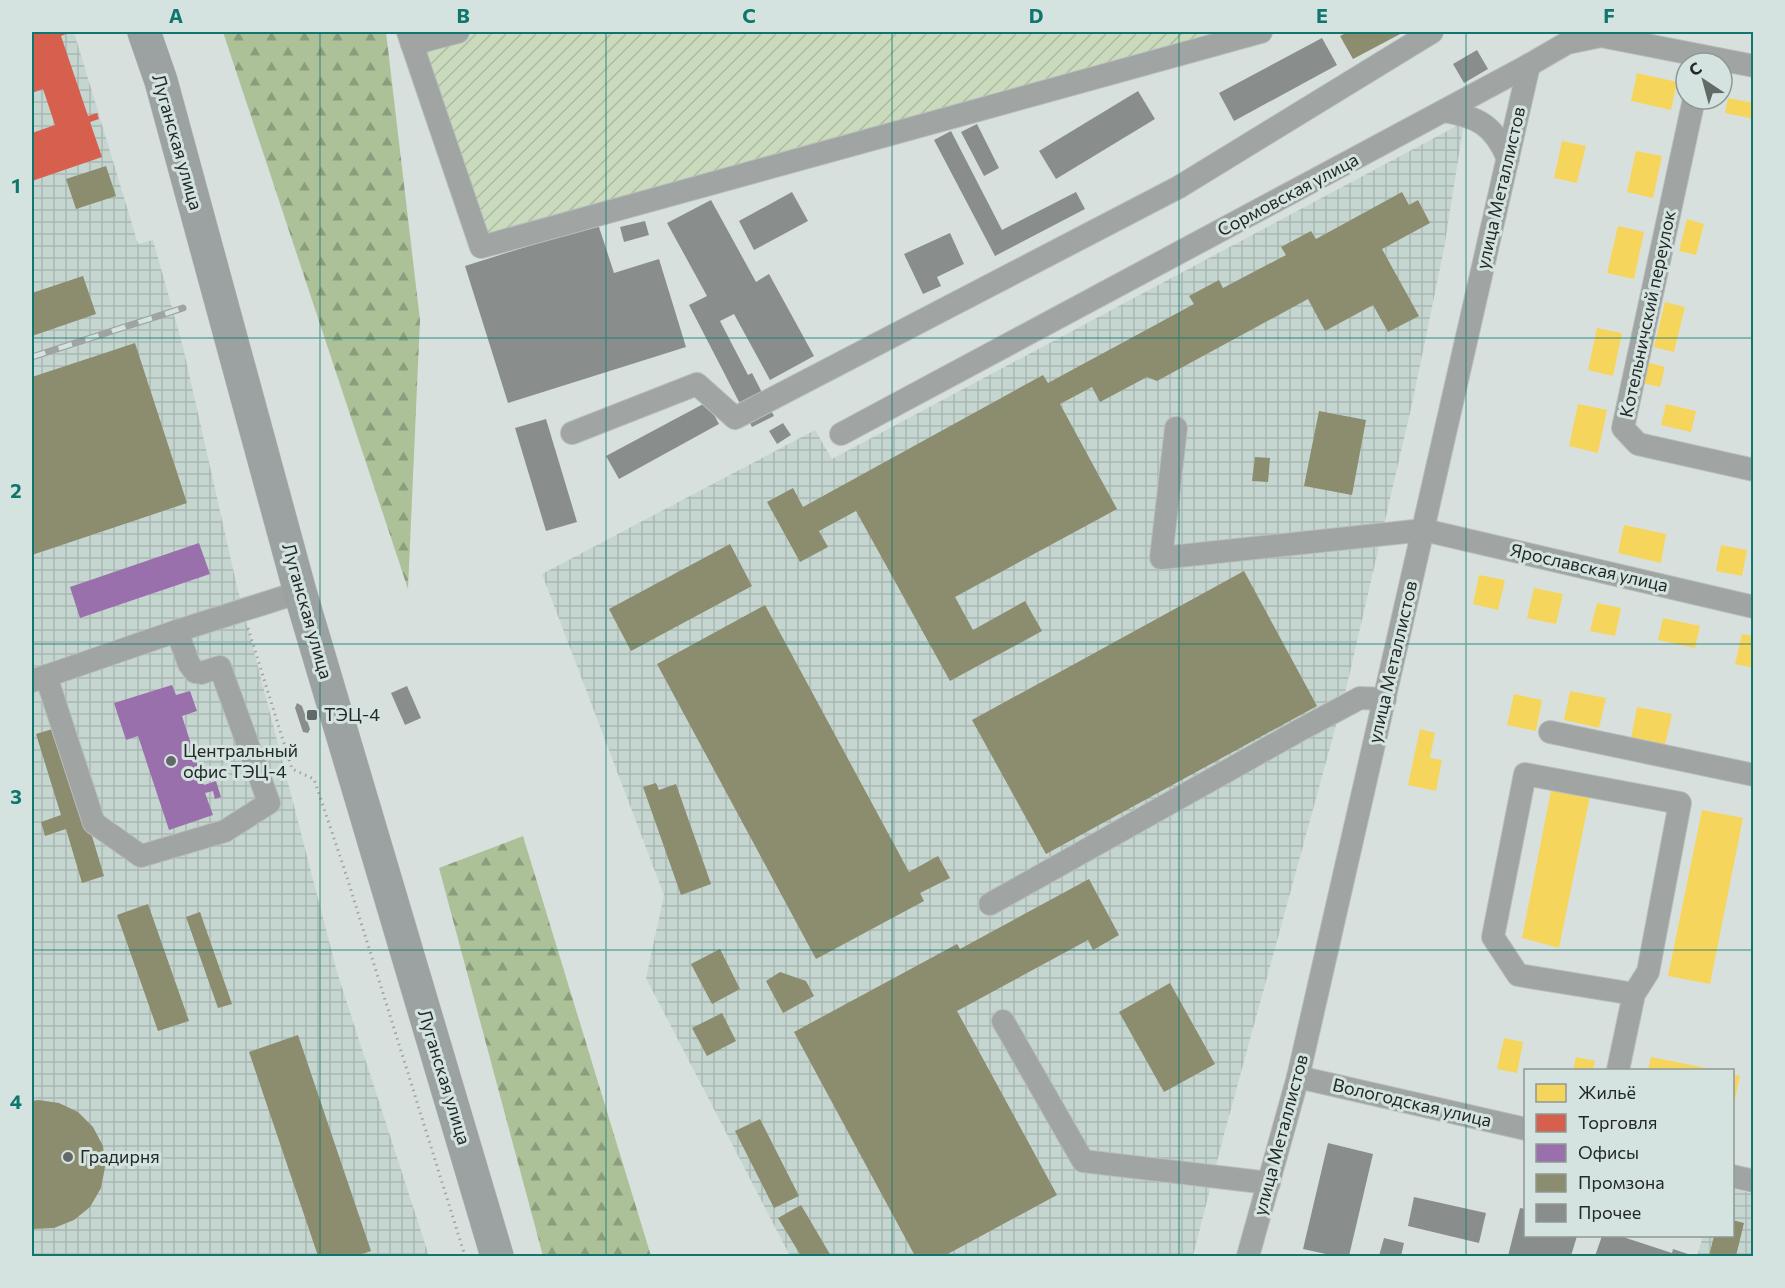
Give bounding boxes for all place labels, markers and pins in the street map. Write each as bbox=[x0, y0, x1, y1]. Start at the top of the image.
place label: ТЭЦ-4 bbox=[324, 703, 380, 725]
marker: ТЭЦ-4 bbox=[305, 708, 319, 722]
place label: Центральный офис ТЭЦ-4 bbox=[183, 739, 298, 782]
marker: Центральный офис ТЭЦ-4 bbox=[164, 754, 178, 768]
place label: Градирня bbox=[80, 1145, 160, 1167]
marker: Градирня bbox=[61, 1150, 75, 1164]

